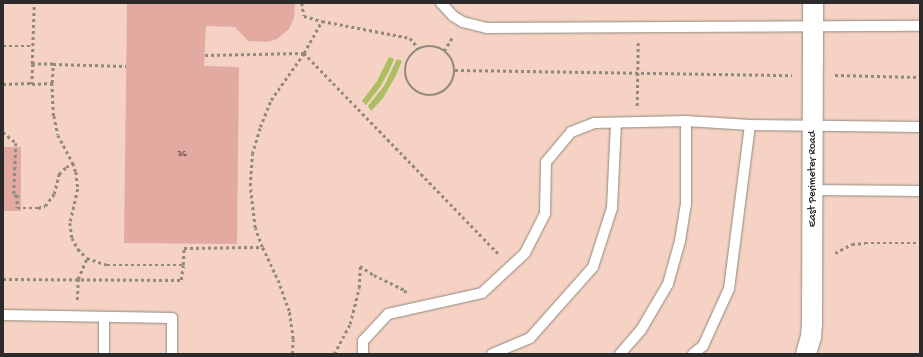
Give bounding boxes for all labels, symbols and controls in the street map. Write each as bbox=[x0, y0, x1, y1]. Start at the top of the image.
street label: East Perimeter Road bbox=[806, 131, 820, 227]
house number: 36 bbox=[177, 150, 187, 160]

